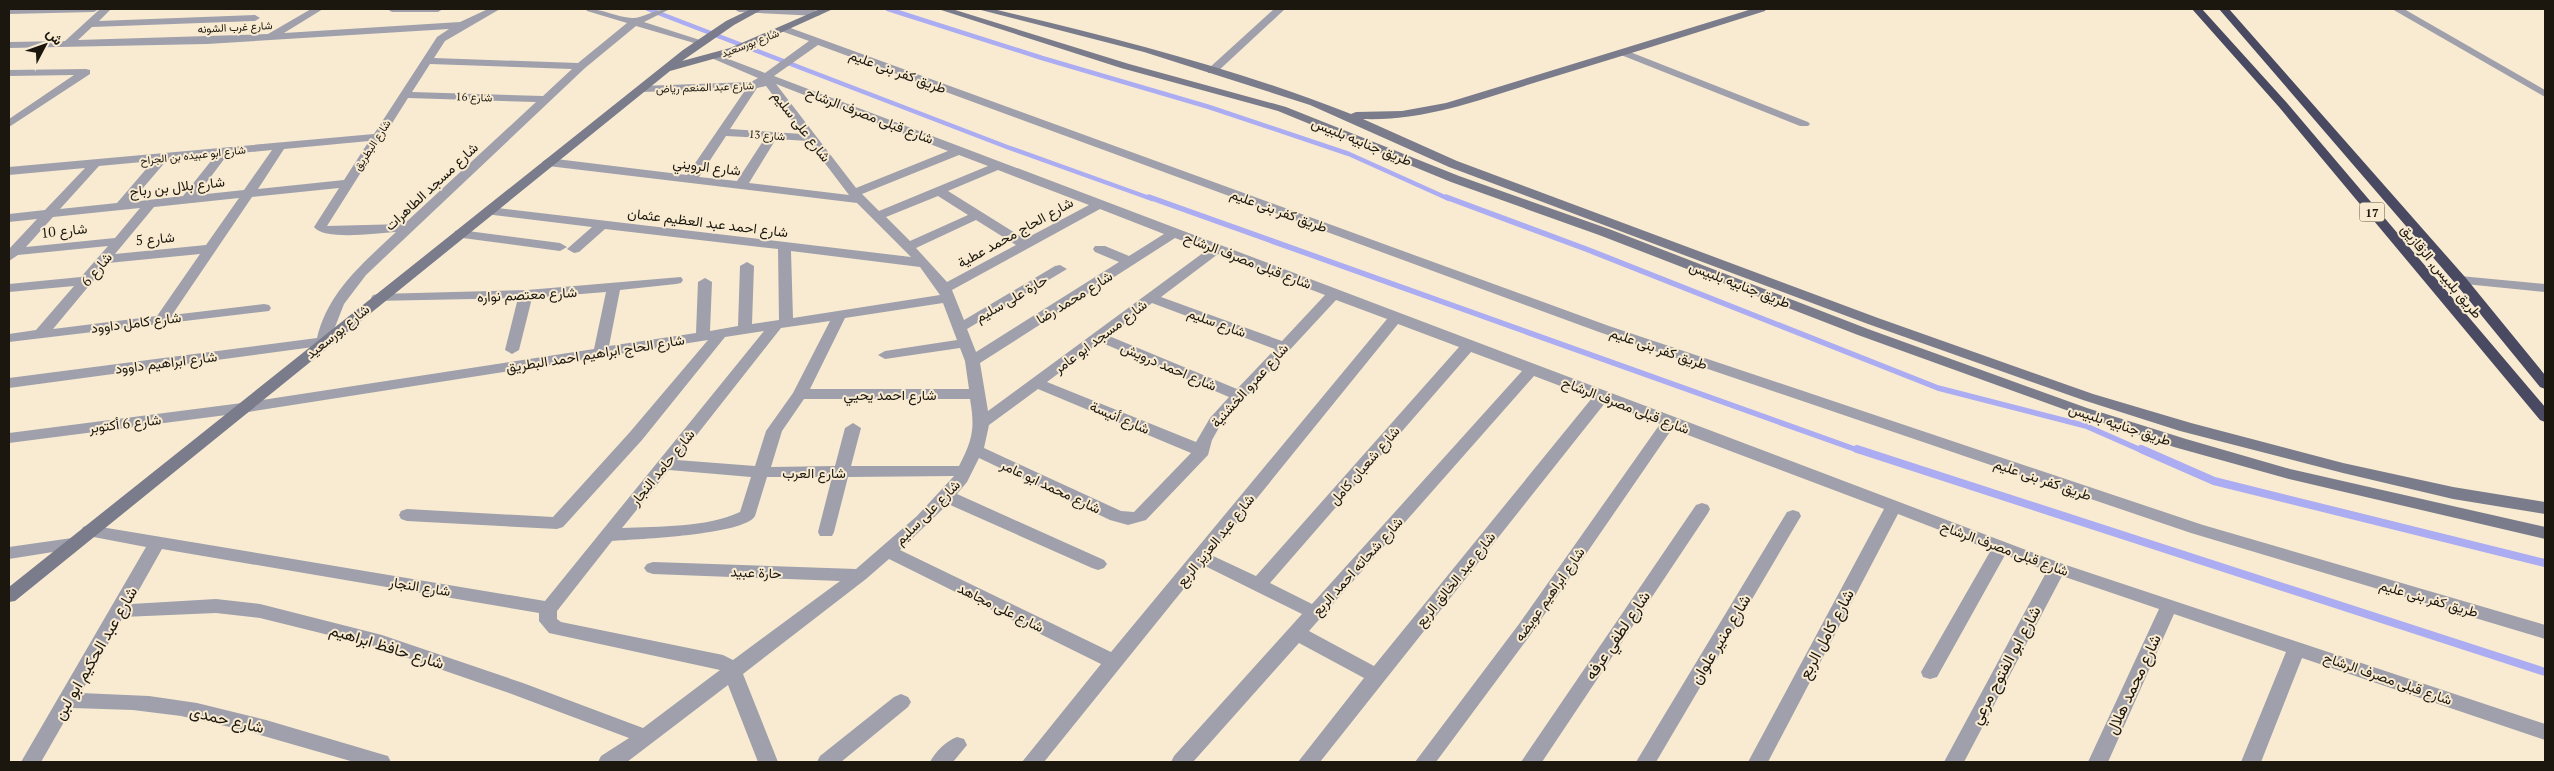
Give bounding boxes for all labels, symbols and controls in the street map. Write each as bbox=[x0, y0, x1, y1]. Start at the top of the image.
street label: شارع غرب الشونه bbox=[197, 18, 273, 37]
north arrow bbox=[20, 20, 70, 70]
text: ش bbox=[42, 24, 68, 49]
street label: شارع بورسعيد bbox=[719, 25, 781, 61]
street label: طريق كفر بنى عليم bbox=[847, 45, 949, 97]
street label: شارع عبد المنعم رياض bbox=[656, 78, 755, 97]
street label: شارع قبلى مصرف الرشاح bbox=[803, 82, 936, 150]
street label: شارع على سليم bbox=[767, 87, 836, 167]
street label: شارع 16 bbox=[455, 89, 493, 106]
street label: طريق جنابيه بلبيس bbox=[1309, 112, 1415, 170]
street label: شارع البطريق bbox=[350, 117, 395, 174]
street label: شارع 13 bbox=[748, 127, 786, 144]
street label: شارع مسجد الطاهرات bbox=[380, 138, 483, 236]
street label: شارع ابو عبيده بن الجراح bbox=[140, 142, 247, 168]
street label: شارع الرويني bbox=[672, 152, 742, 183]
street label: شارع بلال بن رباح bbox=[128, 172, 226, 202]
street label: طريق كفر بنى عليم bbox=[1228, 184, 1330, 236]
street label: شارع الحاج محمد عطية bbox=[954, 192, 1077, 274]
road number: 17 bbox=[2360, 202, 2384, 222]
street label: شارع احمد عبد العظيم عثمان bbox=[626, 203, 789, 243]
street label: شارع 10 bbox=[40, 218, 88, 244]
street label: طريق بلبيس, الزقازيق bbox=[2397, 220, 2487, 322]
street label: شارع 5 bbox=[135, 227, 175, 251]
street label: شارع قبلى مصرف الرشاح bbox=[1181, 227, 1314, 295]
street label: شارع 6 bbox=[76, 248, 117, 291]
street label: طريق جنابيه بلبيس bbox=[1687, 256, 1793, 312]
street label: شارع محمد رضا bbox=[1032, 266, 1117, 330]
street label: حارة على سليم bbox=[971, 270, 1051, 326]
street label: شارع معتصم نواره bbox=[477, 282, 578, 308]
street label: شارع مسجد ابو عامر bbox=[1049, 295, 1152, 380]
street label: شارع بورسعيد bbox=[301, 299, 374, 364]
street label: شارع سليم bbox=[1184, 303, 1249, 343]
street label: شارع كامل داوود bbox=[90, 307, 182, 339]
street label: طريق كفر بنى عليم bbox=[1608, 322, 1710, 374]
street label: شارع الحاج ابراهيم احمد البطريق bbox=[504, 329, 686, 378]
street label: شارع احمد درويش bbox=[1117, 337, 1220, 397]
street label: شارع عمرو الخشنية bbox=[1206, 339, 1293, 433]
street label: شارع ابراهيم داوود bbox=[114, 346, 218, 380]
street label: شارع قبلى مصرف الرشاح bbox=[1559, 372, 1692, 440]
street label: شارع احمد يحيي bbox=[843, 385, 937, 407]
street label: شارع أنيسة bbox=[1087, 396, 1153, 440]
street label: طريق جنابيه بلبيس bbox=[2066, 399, 2174, 449]
street label: شارع 6 أكتوبر bbox=[87, 409, 162, 439]
street label: شارع شعبان كامل bbox=[1324, 422, 1405, 510]
street label: شارع حامد النجار bbox=[625, 425, 700, 511]
street label: طريق كفر بنى عليم bbox=[1992, 453, 2094, 505]
street label: شارع محمد ابو عامر bbox=[996, 454, 1104, 519]
street label: شارع العرب bbox=[782, 463, 846, 484]
street label: شارع على سليم bbox=[890, 475, 965, 550]
street label: شارع عبد العزيز الربع bbox=[1172, 490, 1260, 591]
street label: شارع شحاته احمد الربع bbox=[1307, 512, 1408, 621]
street label: شارع قبلى مصرف الرشاح bbox=[1938, 516, 2072, 582]
street label: شارع عبد الخالق الربع bbox=[1411, 528, 1501, 632]
street label: شارع ابراهيم عويضه bbox=[1509, 543, 1590, 646]
street label: حارة عبيد bbox=[730, 562, 782, 582]
street label: شارع النجار bbox=[387, 572, 452, 602]
street label: طريق كفر بنى عليم bbox=[2377, 575, 2481, 621]
street label: شارع على مجاهد bbox=[954, 578, 1047, 638]
street label: شارع عبد الحكيم ابو لبن bbox=[48, 582, 143, 724]
street label: شارع كامل الربع bbox=[1793, 585, 1860, 683]
street label: شارع لطفي عرفه bbox=[1579, 586, 1657, 685]
street label: شارع منير علوان bbox=[1684, 590, 1756, 689]
street label: شارع ابو الفتوح مرعي bbox=[1964, 602, 2048, 730]
street label: شارع حافظ ابراهيم bbox=[327, 618, 447, 675]
street label: شارع محمد هلال bbox=[2100, 630, 2167, 738]
street label: شارع قبلى مصرف الرشاح bbox=[2320, 647, 2455, 711]
street label: شارع حمدى bbox=[187, 700, 266, 739]

